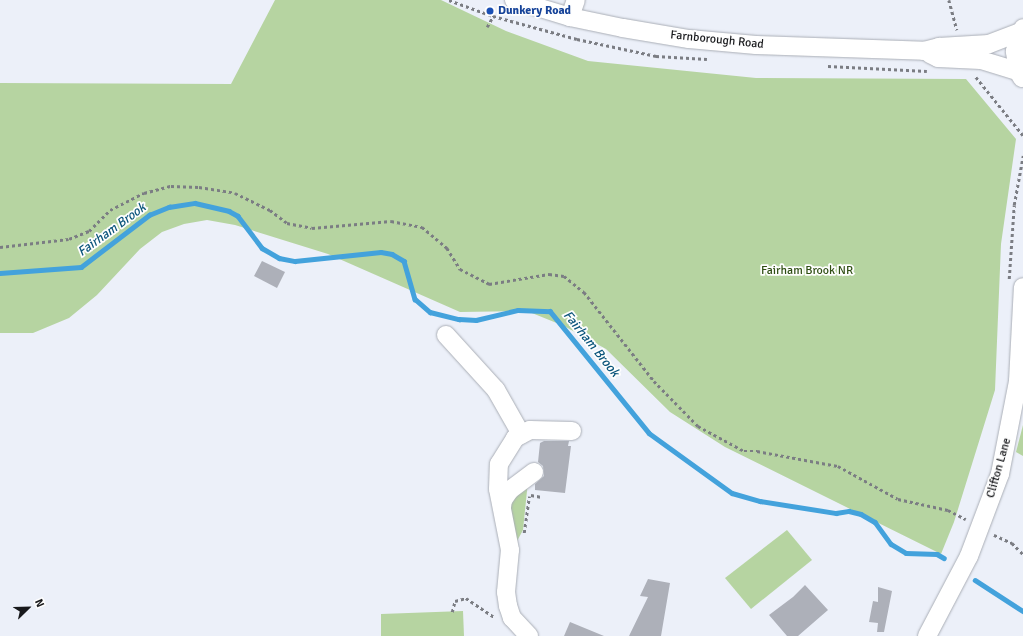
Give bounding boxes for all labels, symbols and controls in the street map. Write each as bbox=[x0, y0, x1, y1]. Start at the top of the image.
place label: Dunkery Road bbox=[498, 4, 571, 18]
marker: Dunkery Road bbox=[485, 6, 495, 16]
street label: Farnborough Road bbox=[670, 28, 764, 52]
water label: Fairham Brook bbox=[75, 200, 149, 260]
park label: Fairham Brook NR bbox=[761, 264, 853, 278]
water label: Fairham Brook bbox=[560, 308, 622, 380]
street label: Clifton Lane bbox=[984, 436, 1014, 500]
north arrow bbox=[8, 588, 48, 628]
text: N bbox=[32, 597, 47, 609]

